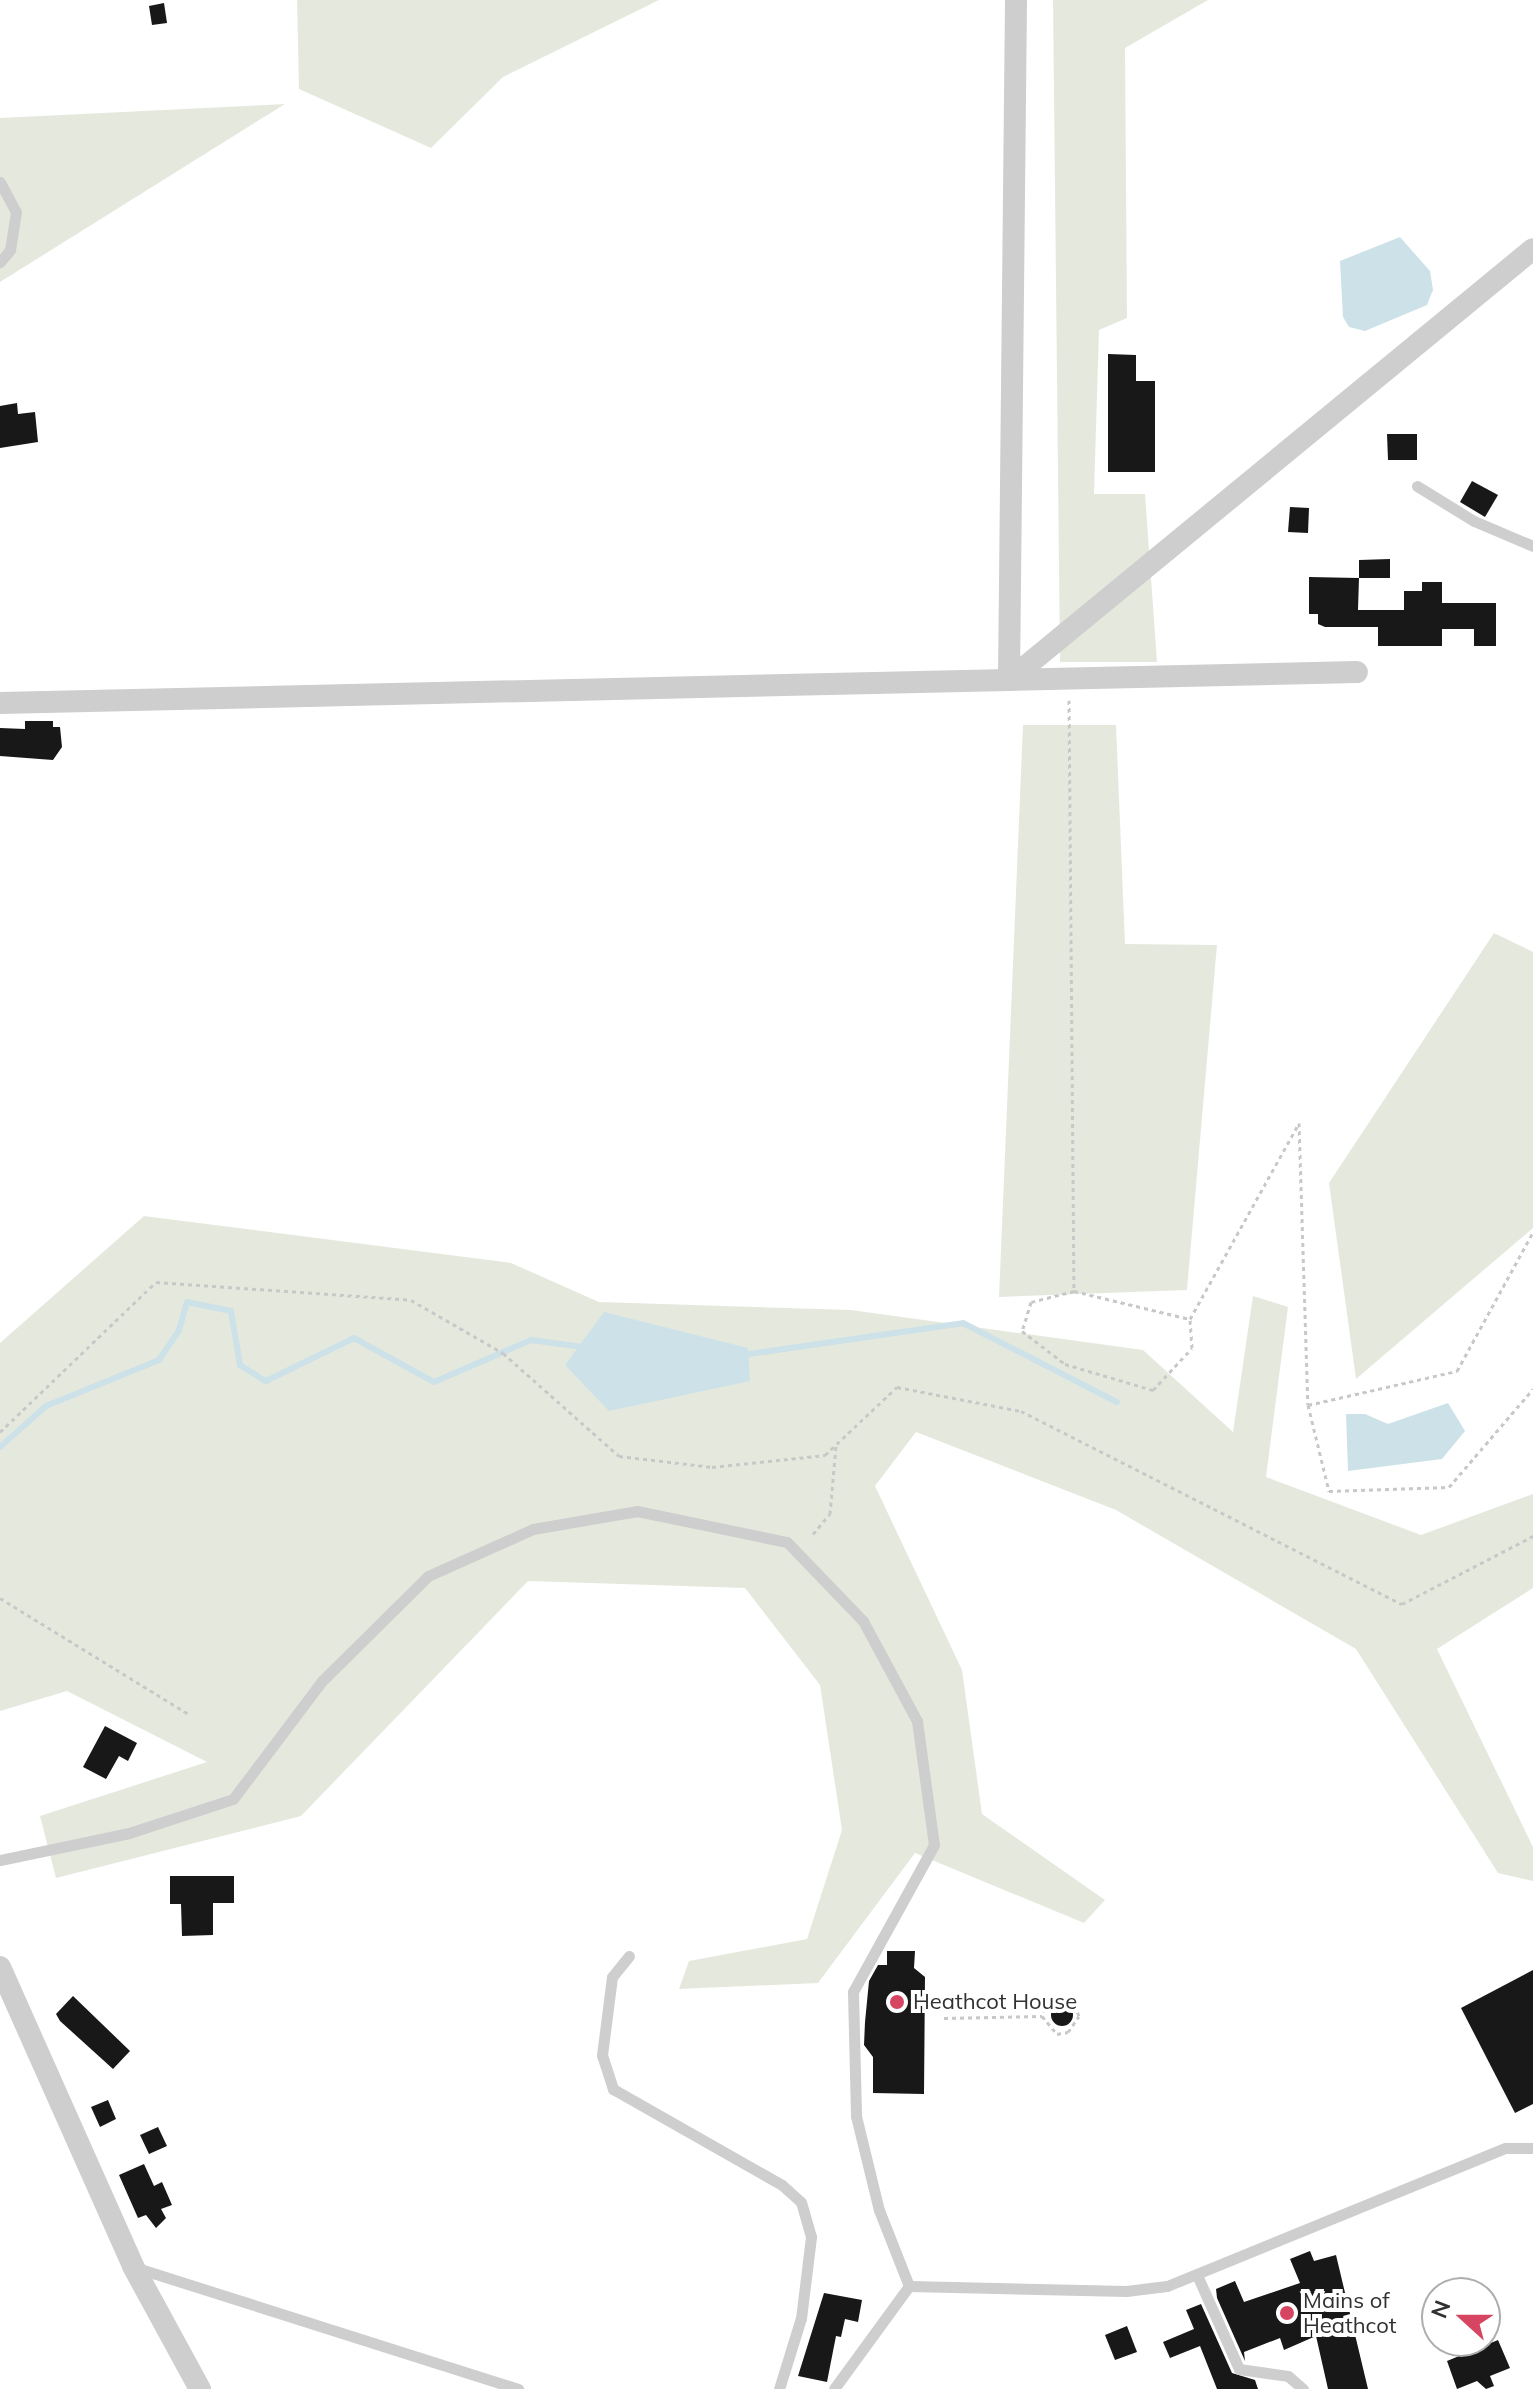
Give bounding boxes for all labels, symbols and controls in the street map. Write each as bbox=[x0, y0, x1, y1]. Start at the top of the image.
place label: Heathcot House bbox=[913, 1989, 1077, 2015]
marker: Heathcot House bbox=[888, 1993, 906, 2011]
north arrow bbox=[1421, 2277, 1501, 2357]
place label: Mains of Heathcot bbox=[1303, 2287, 1396, 2338]
text: N bbox=[1424, 2296, 1457, 2322]
marker: Mains of Heathcot bbox=[1278, 2304, 1296, 2322]

